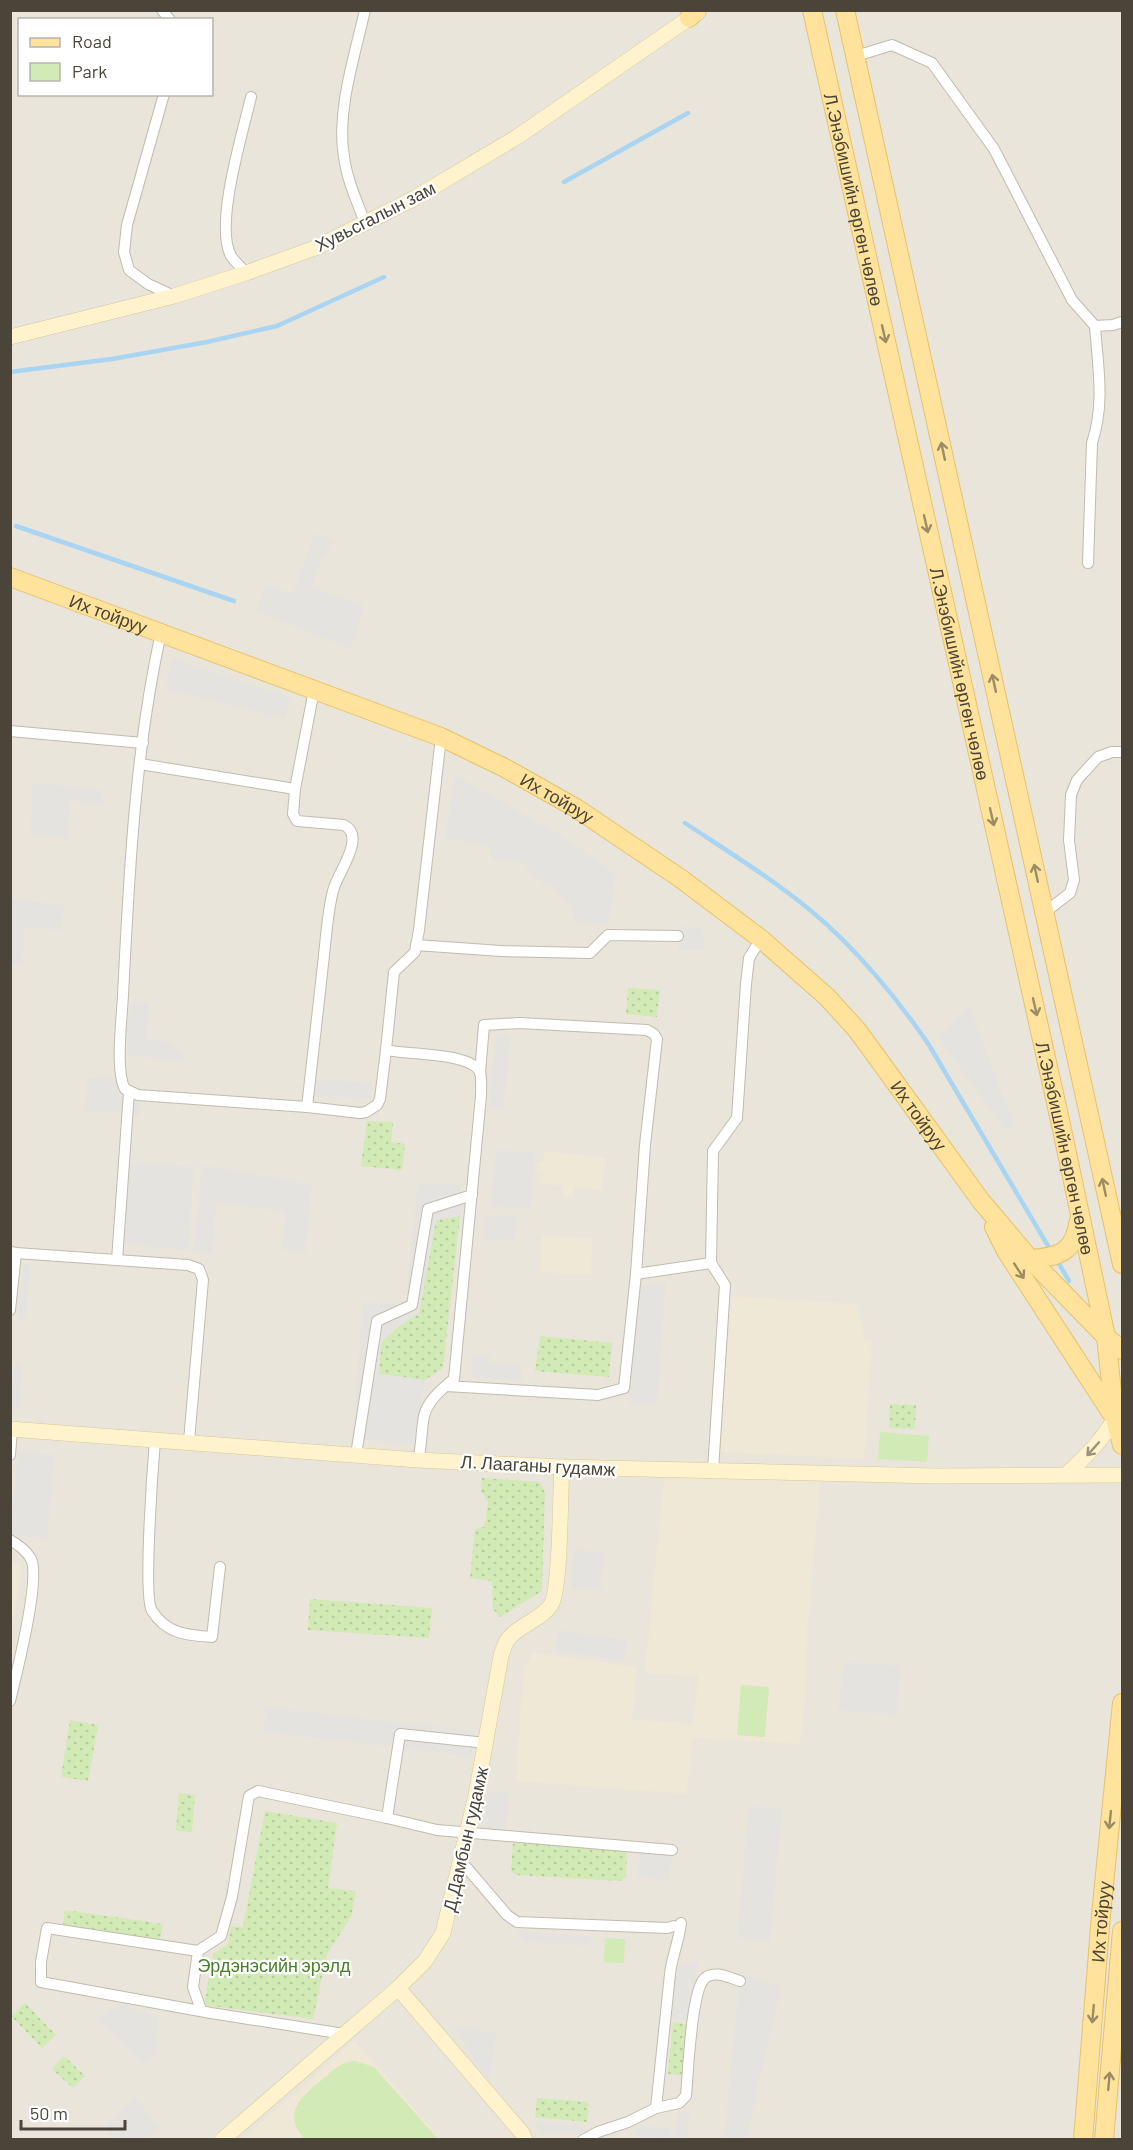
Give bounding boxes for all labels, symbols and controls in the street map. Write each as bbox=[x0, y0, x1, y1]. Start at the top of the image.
legend bbox=[18, 18, 213, 96]
text: Road bbox=[72, 30, 112, 52]
text: Park bbox=[72, 60, 107, 82]
street label: Л.Энэбишийн өргөн чөлөө bbox=[820, 91, 889, 308]
street label: Хувьсгалын зам bbox=[311, 176, 439, 256]
one-way arrow bbox=[878, 324, 890, 343]
one-way arrow bbox=[936, 442, 948, 461]
one-way arrow bbox=[921, 515, 933, 534]
street label: Л.Энэбишийн өргөн чөлөө bbox=[926, 565, 995, 782]
street label: Их тойруу bbox=[66, 589, 150, 638]
one-way arrow bbox=[987, 673, 999, 692]
street label: Их тойруу bbox=[517, 768, 598, 828]
one-way arrow bbox=[987, 807, 998, 826]
one-way arrow bbox=[1029, 864, 1041, 883]
one-way arrow bbox=[1029, 998, 1041, 1017]
street label: Л.Энэбишийн өргөн чөлөө bbox=[1032, 1039, 1099, 1257]
street label: Их тойруу bbox=[886, 1076, 952, 1155]
one-way arrow bbox=[1098, 1177, 1109, 1197]
one-way arrow bbox=[1012, 1262, 1025, 1279]
one-way arrow bbox=[1086, 1441, 1100, 1456]
street label: Л. Лааганы гудамж bbox=[460, 1450, 616, 1480]
street label: Д.Дамбын гудамж bbox=[438, 1764, 492, 1914]
one-way arrow bbox=[1104, 1810, 1115, 1830]
street label: Их тойруу bbox=[1086, 1880, 1115, 1963]
park label: Эрдэнэсийн эрэлд bbox=[197, 1954, 351, 1976]
one-way arrow bbox=[1088, 2004, 1099, 2024]
one-way arrow bbox=[1104, 2072, 1115, 2092]
scale bar bbox=[21, 2093, 124, 2131]
text: 50 m bbox=[30, 2102, 68, 2124]

